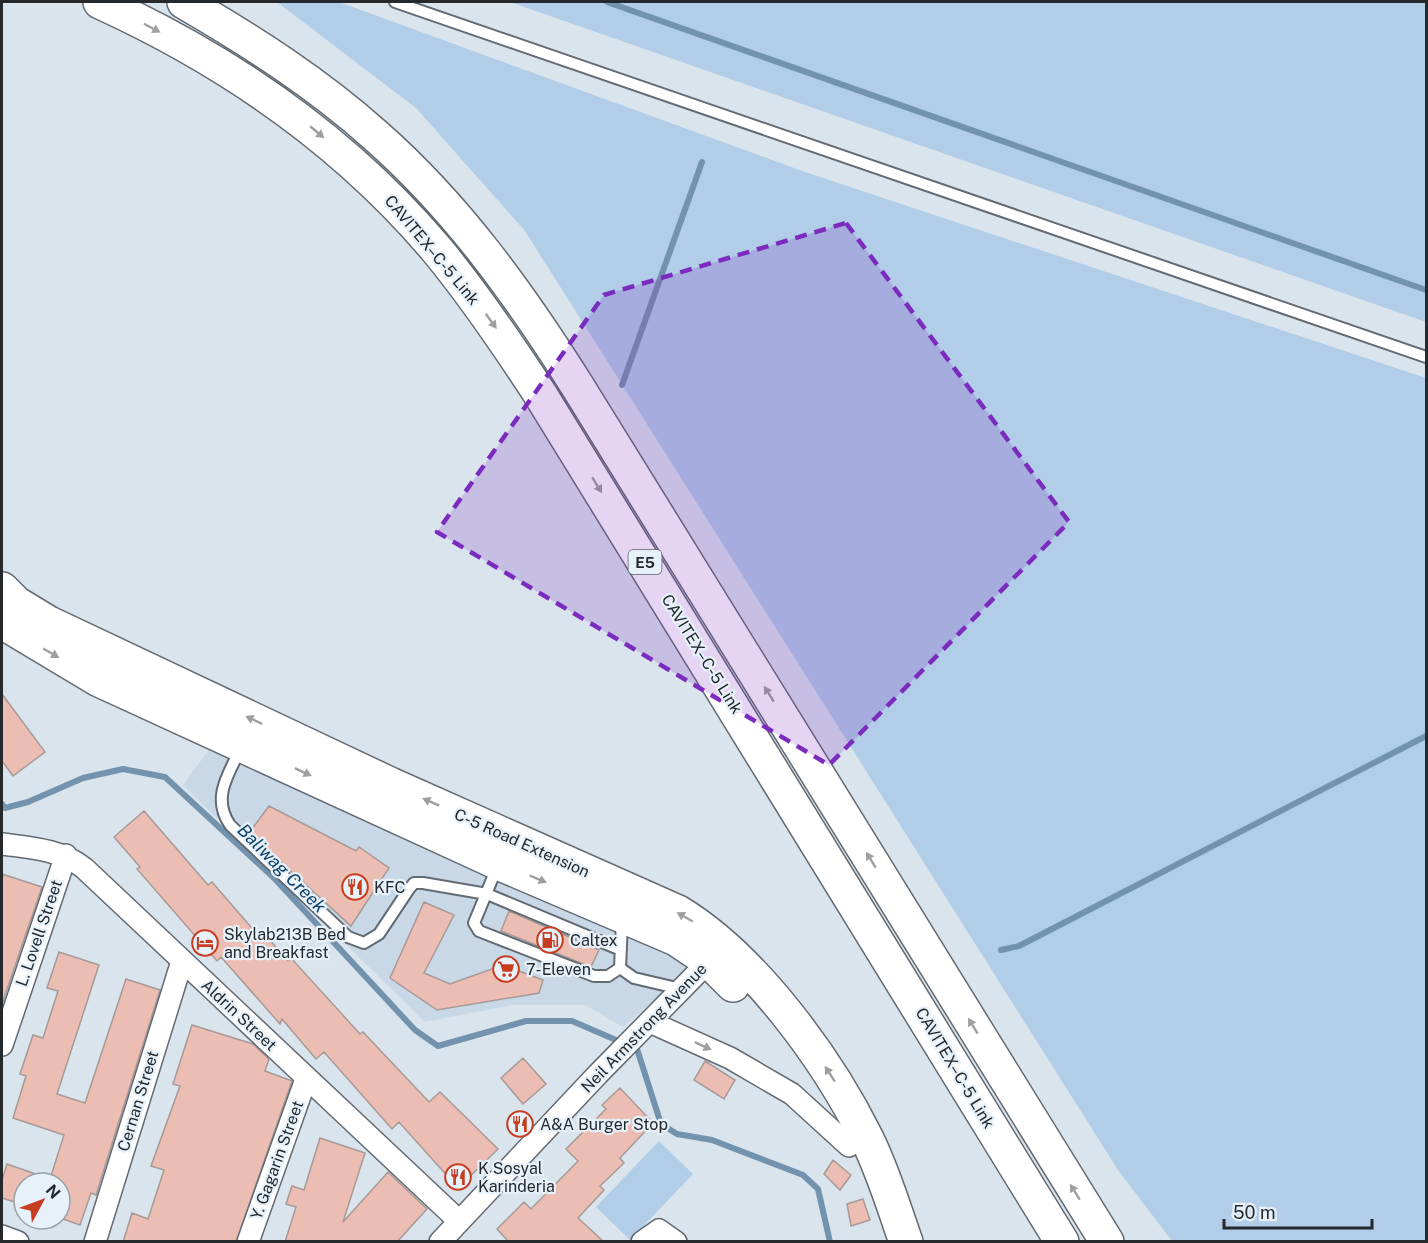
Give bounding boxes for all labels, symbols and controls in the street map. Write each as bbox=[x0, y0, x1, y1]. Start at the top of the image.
one-way arrow bbox=[144, 23, 161, 33]
one-way arrow bbox=[309, 125, 325, 138]
street label: CAVITEX–C-5 Link bbox=[381, 191, 483, 309]
one-way arrow bbox=[485, 313, 497, 329]
one-way arrow bbox=[591, 477, 602, 493]
road number: E5 bbox=[628, 550, 662, 574]
street label: CAVITEX–C-5 Link bbox=[658, 591, 746, 717]
one-way arrow bbox=[43, 648, 60, 658]
one-way arrow bbox=[764, 686, 775, 702]
one-way arrow bbox=[245, 715, 262, 724]
one-way arrow bbox=[294, 767, 312, 777]
one-way arrow bbox=[421, 797, 439, 807]
street label: C-5 Road Extension bbox=[451, 805, 593, 881]
water label: Baliwag Creek bbox=[233, 819, 331, 917]
one-way arrow bbox=[866, 852, 877, 868]
restaurant icon: KFC bbox=[340, 872, 370, 902]
one-way arrow bbox=[529, 875, 546, 884]
street label: L. Lovell Street bbox=[12, 877, 66, 989]
place label: KFC bbox=[374, 878, 405, 897]
one-way arrow bbox=[676, 912, 693, 922]
place label: Skylab213B Bed and Breakfast bbox=[224, 925, 346, 962]
fuel station icon: Caltex bbox=[535, 925, 565, 955]
hotel icon: Skylab213B Bed and Breakfast bbox=[190, 928, 220, 958]
place label: Caltex bbox=[570, 931, 618, 950]
supermarket icon: 7-Eleven bbox=[491, 954, 521, 984]
street label: Neil Armstrong Avenue bbox=[577, 959, 711, 1097]
place label: 7-Eleven bbox=[526, 960, 591, 979]
street label: Aldrin Street bbox=[198, 975, 280, 1055]
street label: CAVITEX–C-5 Link bbox=[912, 1004, 998, 1132]
one-way arrow bbox=[967, 1018, 978, 1034]
one-way arrow bbox=[695, 1041, 713, 1051]
street label: Cernan Street bbox=[114, 1048, 162, 1154]
one-way arrow bbox=[825, 1066, 836, 1082]
street label: Y. Gagarin Street bbox=[247, 1098, 307, 1222]
restaurant icon: A&A Burger Stop bbox=[505, 1109, 535, 1139]
place label: A&A Burger Stop bbox=[540, 1115, 668, 1134]
place label: K Sosyal Karinderia bbox=[478, 1159, 555, 1196]
restaurant icon: K Sosyal Karinderia bbox=[443, 1162, 473, 1192]
north arrow bbox=[12, 1171, 72, 1231]
text: N bbox=[42, 1181, 64, 1202]
one-way arrow bbox=[1070, 1184, 1081, 1200]
scale bar bbox=[1224, 1192, 1372, 1230]
text: 50 m bbox=[1233, 1202, 1276, 1223]

